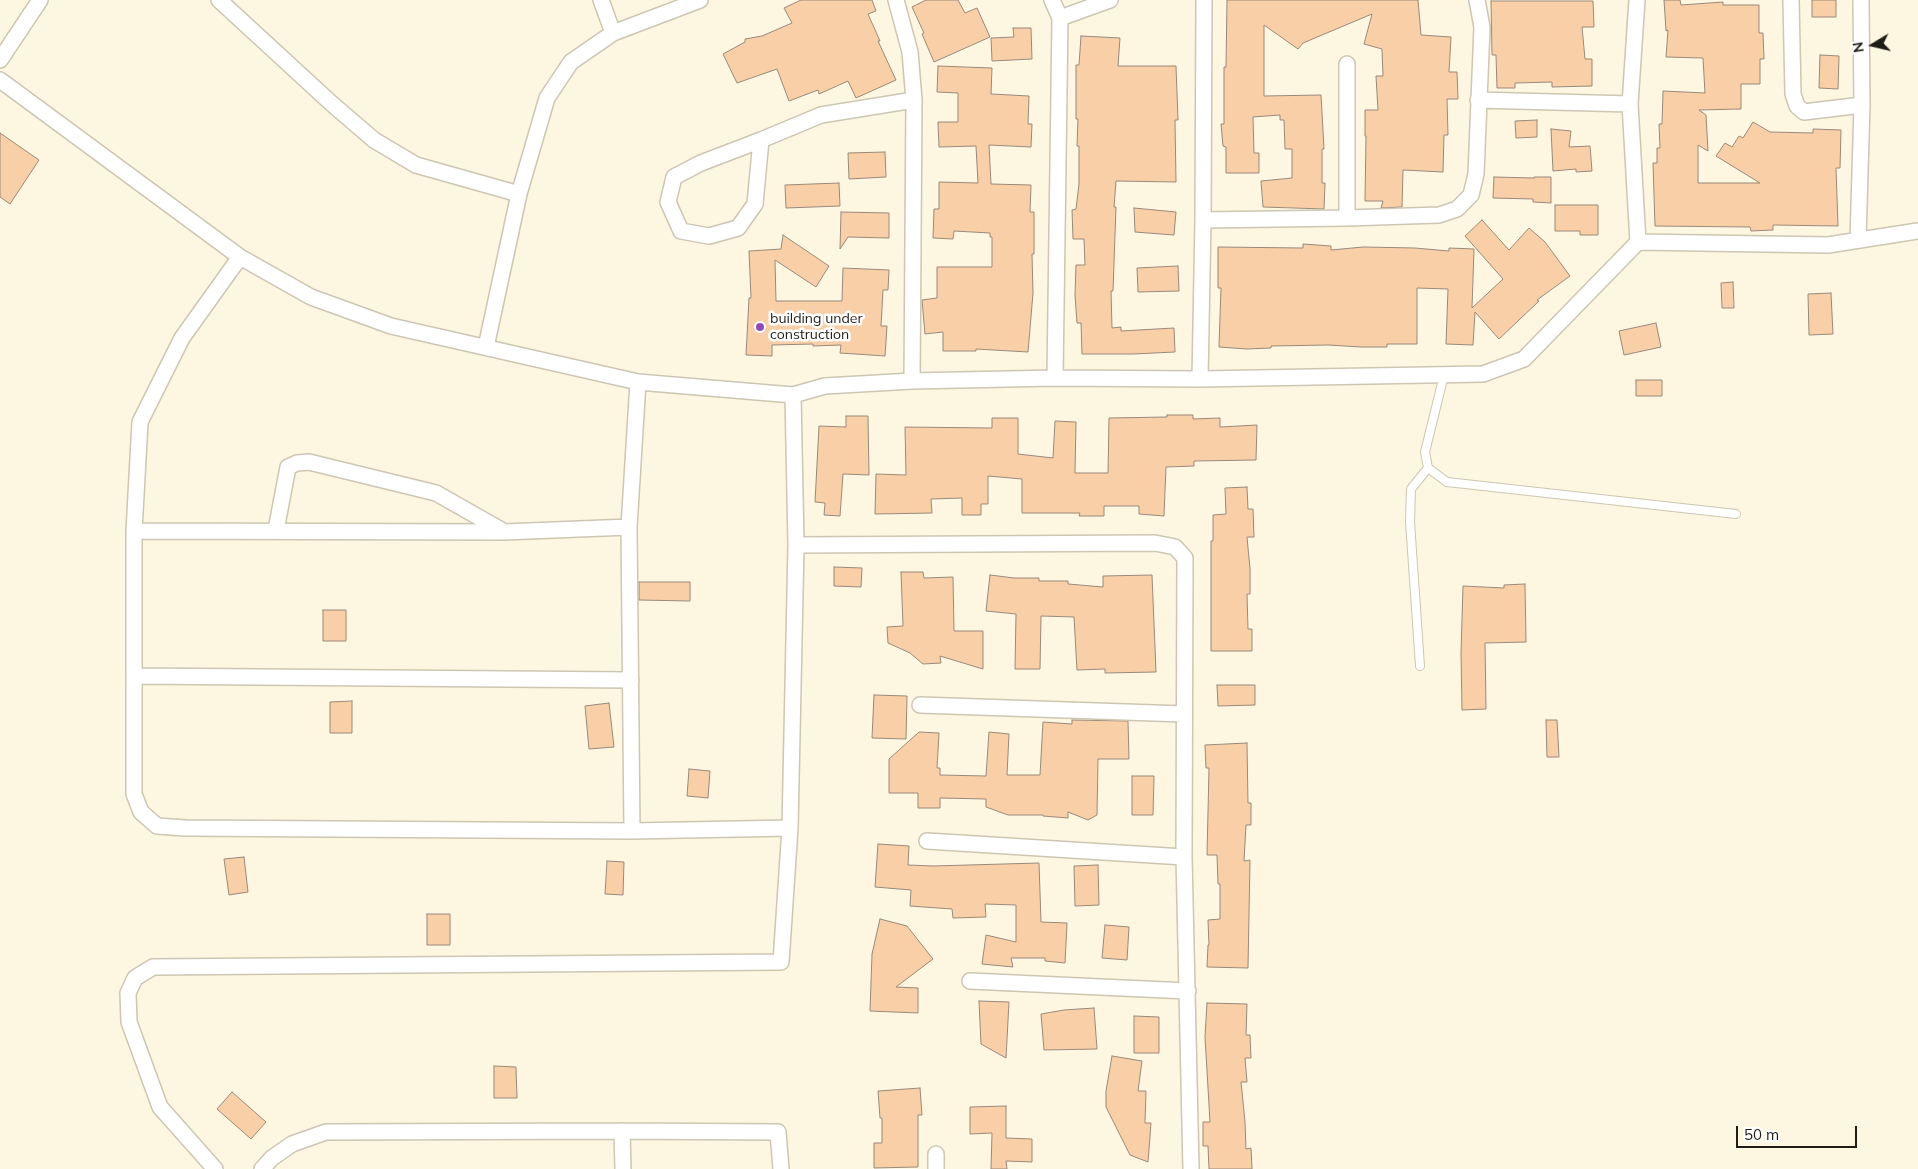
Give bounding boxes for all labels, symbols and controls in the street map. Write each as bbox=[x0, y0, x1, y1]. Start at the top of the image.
north arrow bbox=[1848, 20, 1898, 70]
text: N bbox=[1848, 41, 1868, 54]
place label: building under construction bbox=[770, 311, 863, 344]
marker: building under construction bbox=[754, 321, 766, 333]
scale bar bbox=[1738, 1116, 1859, 1148]
text: 50 m bbox=[1744, 1125, 1779, 1144]

